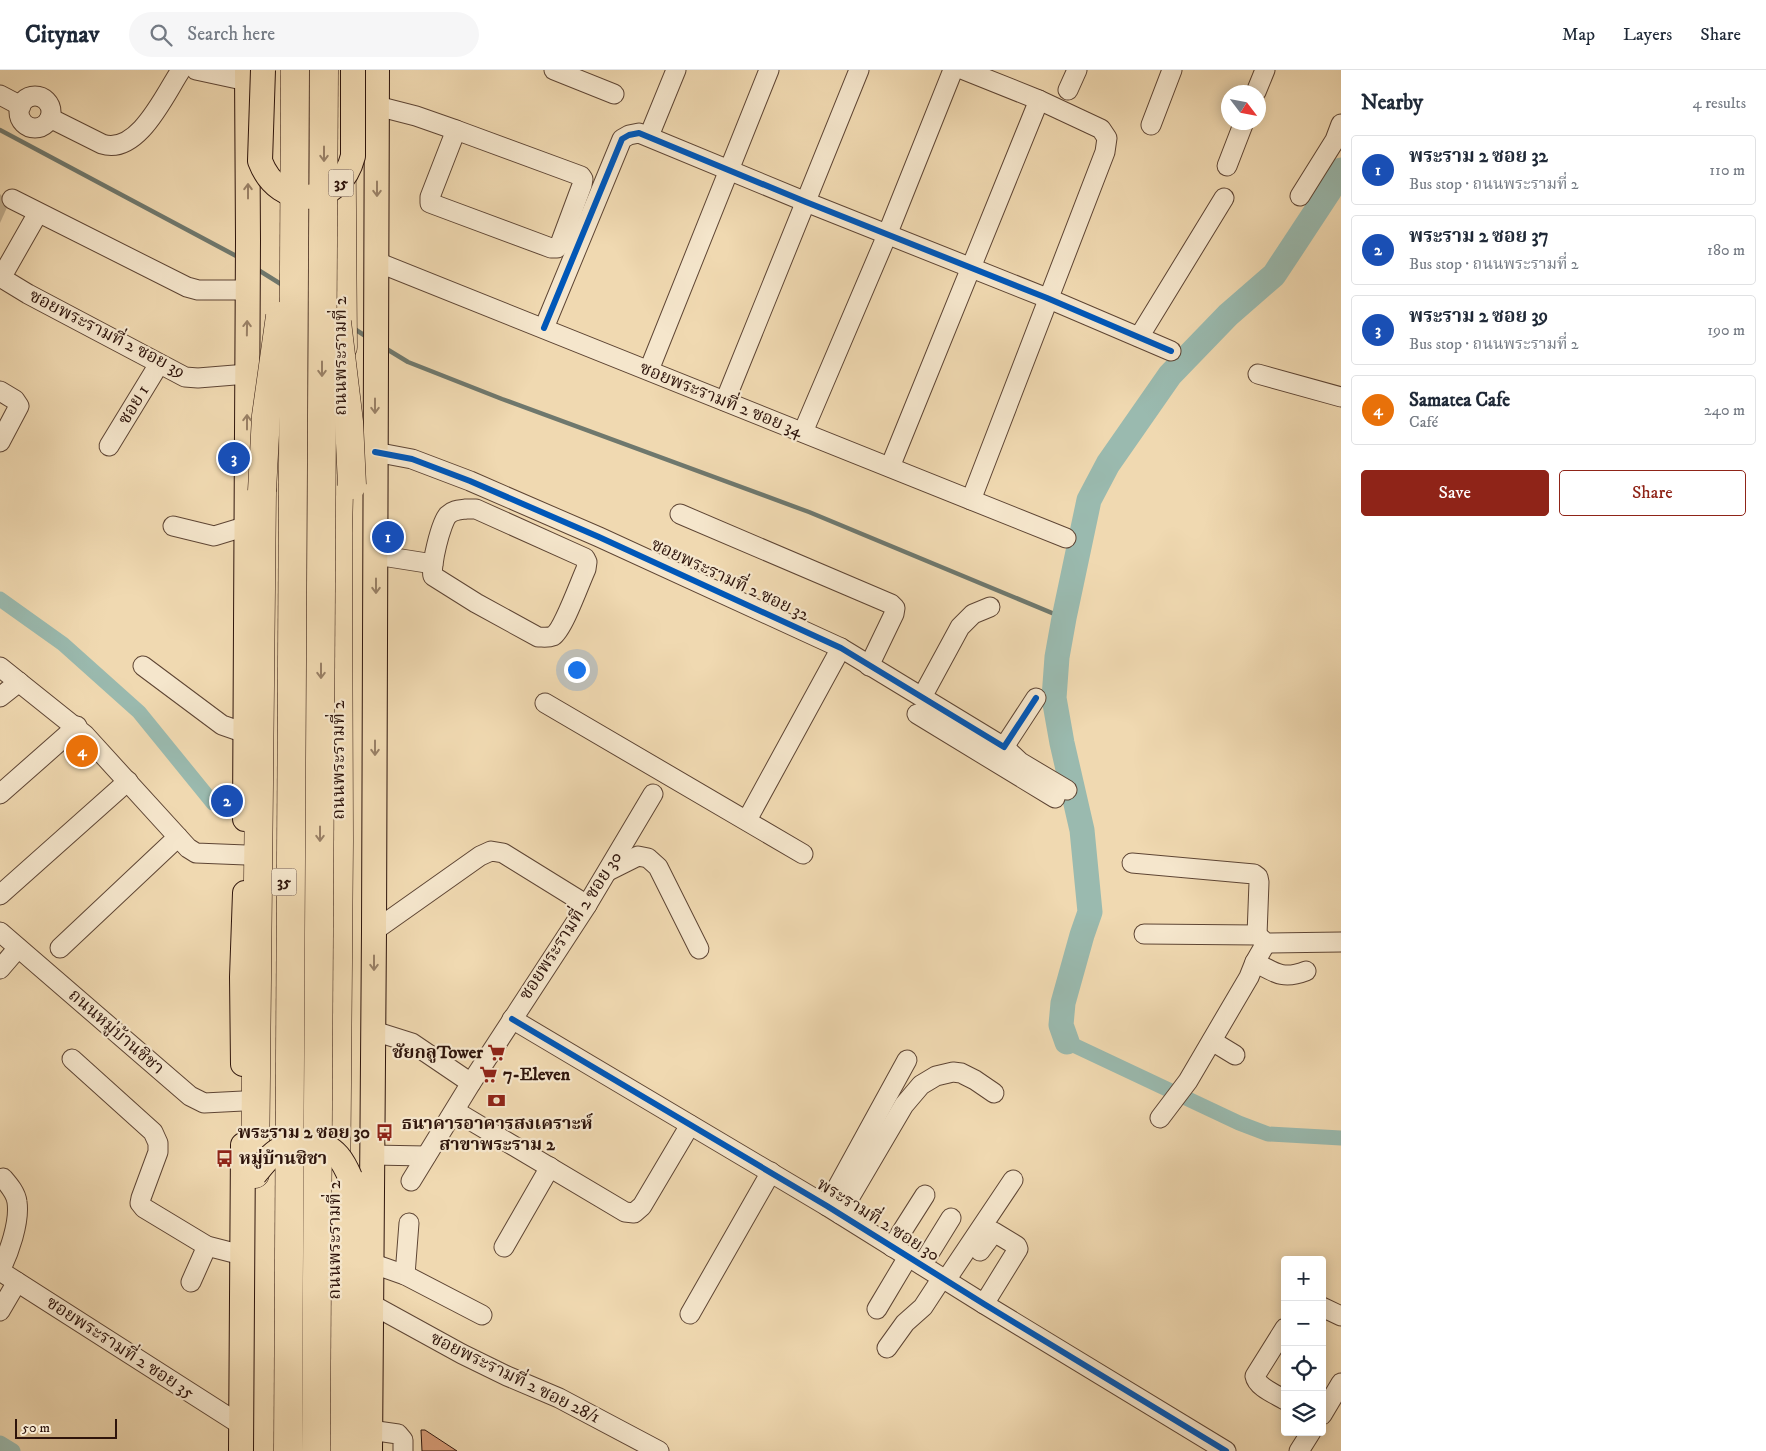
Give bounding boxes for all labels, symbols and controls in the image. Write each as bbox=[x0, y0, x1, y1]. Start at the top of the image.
search box bbox=[129, 12, 479, 57]
text: Citynav bbox=[25, 20, 99, 50]
icon: search bbox=[147, 21, 175, 49]
text: Search here bbox=[187, 23, 275, 46]
text: Map bbox=[1562, 24, 1595, 46]
text: Layers bbox=[1623, 24, 1672, 46]
text: Share bbox=[1700, 24, 1741, 46]
north arrow bbox=[1221, 85, 1266, 130]
text: Nearby bbox=[1361, 90, 1423, 116]
text: 4 results bbox=[1693, 93, 1746, 113]
one-way arrow bbox=[319, 145, 328, 161]
text: พระราม 2 ซอย 32 bbox=[1409, 145, 1548, 168]
text: 1 bbox=[1375, 160, 1381, 180]
text: 110 m bbox=[1709, 160, 1745, 180]
road number: 35 bbox=[328, 170, 354, 196]
text: Bus stop · ถนนพระรามที่ 2 bbox=[1409, 174, 1579, 194]
one-way arrow bbox=[372, 180, 382, 196]
one-way arrow bbox=[243, 183, 253, 200]
text: พระราม 2 ซอย 37 bbox=[1409, 225, 1549, 248]
text: 2 bbox=[1374, 240, 1382, 260]
text: 180 m bbox=[1707, 240, 1745, 260]
text: Bus stop · ถนนพระรามที่ 2 bbox=[1409, 254, 1579, 274]
street label: ซอยพระรามที่ 2 ซอย 39 bbox=[25, 282, 191, 383]
street label: ถนนพระรามที่ 2 bbox=[326, 296, 352, 416]
text: พระราม 2 ซอย 39 bbox=[1409, 305, 1548, 328]
one-way arrow bbox=[242, 320, 252, 336]
text: 3 bbox=[1375, 320, 1381, 340]
text: 190 m bbox=[1707, 320, 1745, 340]
text: Bus stop · ถนนพระรามที่ 2 bbox=[1409, 334, 1579, 354]
street label: ซอยพระรามที่ 2 ซอย 34 bbox=[636, 354, 808, 443]
one-way arrow bbox=[317, 360, 327, 376]
street label: ซอย 1 bbox=[114, 381, 154, 429]
text: Samatea Cafe bbox=[1409, 389, 1510, 412]
one-way arrow bbox=[370, 397, 380, 413]
text: 4 bbox=[1373, 400, 1383, 420]
text: 240 m bbox=[1704, 400, 1745, 420]
text: Café bbox=[1409, 412, 1438, 432]
one-way arrow bbox=[242, 415, 252, 431]
pin: 3 bbox=[218, 439, 250, 477]
button: Save bbox=[1361, 470, 1549, 516]
button: Share bbox=[1559, 470, 1746, 516]
pin: 1 bbox=[372, 518, 404, 556]
street label: ซอยพระรามที่ 2 ซอย 32 bbox=[647, 530, 814, 626]
one-way arrow bbox=[371, 577, 381, 593]
your location bbox=[564, 657, 590, 683]
one-way arrow bbox=[316, 662, 326, 679]
street label: ถนนพระรามที่ 2 bbox=[324, 700, 350, 820]
pin: 4 bbox=[66, 732, 98, 770]
one-way arrow bbox=[370, 740, 380, 756]
pin: 2 bbox=[211, 782, 243, 820]
one-way arrow bbox=[315, 825, 325, 841]
street label: ซอยพระรามที่ 2 ซอย 30 bbox=[511, 845, 627, 1005]
road number: 35 bbox=[272, 869, 296, 896]
one-way arrow bbox=[369, 954, 379, 971]
street label: ถนนหมู่บ้านชิชา bbox=[64, 984, 168, 1080]
place label: ชัยกลูTower bbox=[392, 1042, 483, 1064]
supermarket icon: ชัยกลูTower bbox=[487, 1043, 507, 1063]
place label: 7-Eleven bbox=[503, 1064, 571, 1086]
supermarket icon: 7-Eleven bbox=[479, 1065, 499, 1085]
bank icon: ธนาคารอาคารสงเคราะห์ สาขาพระราม 2 bbox=[487, 1091, 507, 1111]
place label: ธนาคารอาคารสงเคราะห์ สาขาพระราม 2 bbox=[402, 1113, 594, 1156]
place label: พระราม 2 ซอย 30 bbox=[238, 1122, 370, 1144]
bus stop icon: พระราม 2 ซอย 30 bbox=[374, 1123, 394, 1143]
place label: หมู่บ้านชิชา bbox=[239, 1148, 327, 1170]
bus stop icon: หมู่บ้านชิชา bbox=[215, 1149, 235, 1169]
street label: พระรามที่ 2 ซอย 30 bbox=[812, 1170, 946, 1267]
street label: ถนนพระรามที่ 2 bbox=[320, 1180, 346, 1300]
map controls bbox=[1281, 1256, 1326, 1436]
button: + bbox=[1281, 1256, 1326, 1301]
street label: ซอยพระรามที่ 2 ซอย 35 bbox=[42, 1289, 200, 1404]
button: − bbox=[1281, 1301, 1326, 1346]
street label: ซอยพระรามที่ 2 ซอย 28/1 bbox=[427, 1324, 605, 1429]
button: locate bbox=[1281, 1346, 1326, 1391]
button: layers bbox=[1281, 1391, 1326, 1436]
scale bar bbox=[15, 1416, 118, 1439]
text: 50 m bbox=[22, 1419, 50, 1437]

